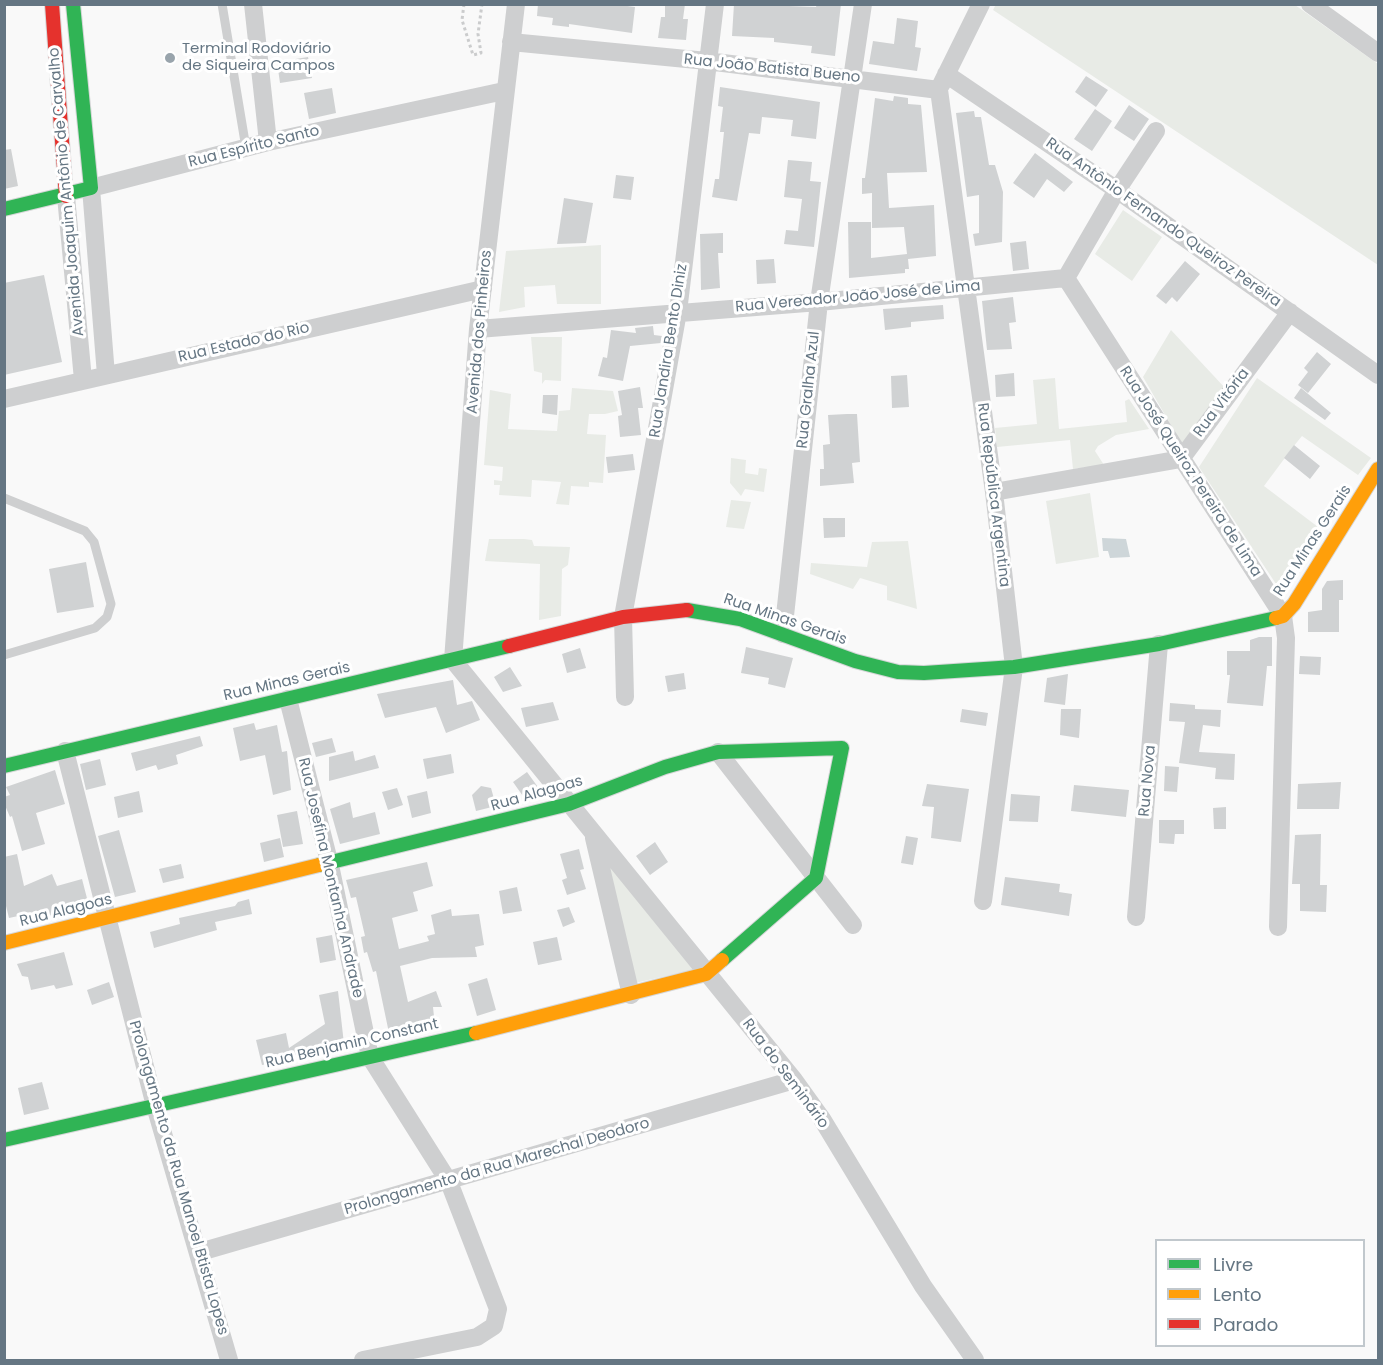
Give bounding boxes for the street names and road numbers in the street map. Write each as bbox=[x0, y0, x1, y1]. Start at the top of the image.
street label: Avenida Joaquim Antônio de Carvalho bbox=[45, 47, 89, 337]
street label: Rua João Batista Bueno bbox=[683, 51, 861, 87]
street label: Rua Espírito Santo bbox=[187, 122, 321, 172]
street label: Rua Antônio Fernando Queiroz Pereira bbox=[1042, 135, 1284, 311]
street label: Avenida dos Pinheiros bbox=[464, 249, 496, 415]
street label: Rua Jandira Bento Diniz bbox=[646, 263, 692, 439]
street label: Rua Vereador João José de Lima bbox=[735, 277, 981, 317]
street label: Rua Estado do Rio bbox=[177, 319, 311, 367]
street label: Rua Gralha Azul bbox=[794, 330, 824, 450]
street label: Rua José Queiroz Pereira de Lima bbox=[1115, 363, 1265, 581]
street label: Rua Vitória bbox=[1190, 365, 1254, 441]
street label: Rua República Argentina bbox=[973, 402, 1013, 588]
street label: Rua Minas Gerais bbox=[1270, 482, 1356, 600]
street label: Rua Minas Gerais bbox=[721, 590, 849, 650]
street label: Rua Minas Gerais bbox=[222, 659, 352, 705]
street label: Rua Nova bbox=[1136, 745, 1160, 817]
street label: Rua Josefina Montanha Andrade bbox=[294, 756, 366, 1000]
street label: Rua Alagoas bbox=[489, 772, 585, 816]
street label: Rua Alagoas bbox=[18, 891, 114, 931]
street label: Rua Benjamin Constant bbox=[264, 1015, 440, 1073]
street label: Rua do Seminário bbox=[738, 1016, 832, 1132]
street label: Prolongamento da Rua Manoel Btista Lopes bbox=[124, 1019, 232, 1337]
street label: Prolongamento da Rua Marechal Deodoro bbox=[342, 1115, 652, 1219]

